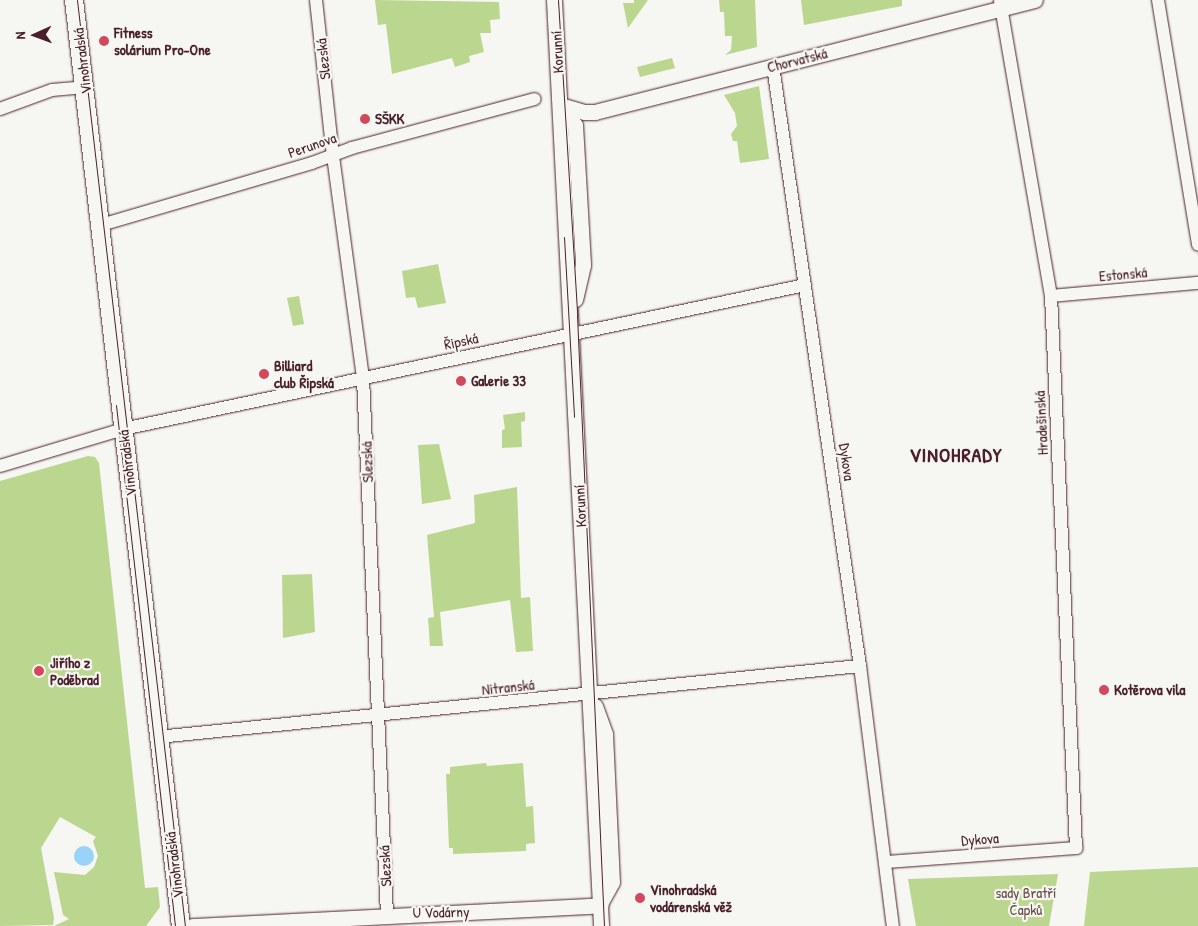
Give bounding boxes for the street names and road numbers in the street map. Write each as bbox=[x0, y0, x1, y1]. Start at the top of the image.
street label: Vinohradská bbox=[69, 27, 95, 95]
street label: Korunní bbox=[547, 30, 567, 74]
street label: Slezská bbox=[312, 38, 334, 80]
street label: Chorvatská bbox=[765, 44, 829, 76]
street label: Perunova bbox=[286, 128, 338, 162]
street label: Estonská bbox=[1098, 263, 1148, 285]
street label: Řipská bbox=[442, 329, 480, 353]
street label: Hradešínská bbox=[1030, 390, 1052, 456]
street label: Vinohradská bbox=[114, 429, 140, 497]
street label: Slezská bbox=[357, 441, 377, 483]
street label: Dykova bbox=[835, 442, 859, 482]
street label: Korunní bbox=[570, 484, 590, 528]
street label: Nitranská bbox=[481, 675, 535, 699]
street label: Dykova bbox=[961, 829, 999, 849]
street label: Vinohradská bbox=[161, 831, 187, 899]
street label: Slezská bbox=[375, 845, 395, 887]
street label: U Vodárny bbox=[412, 903, 470, 921]

